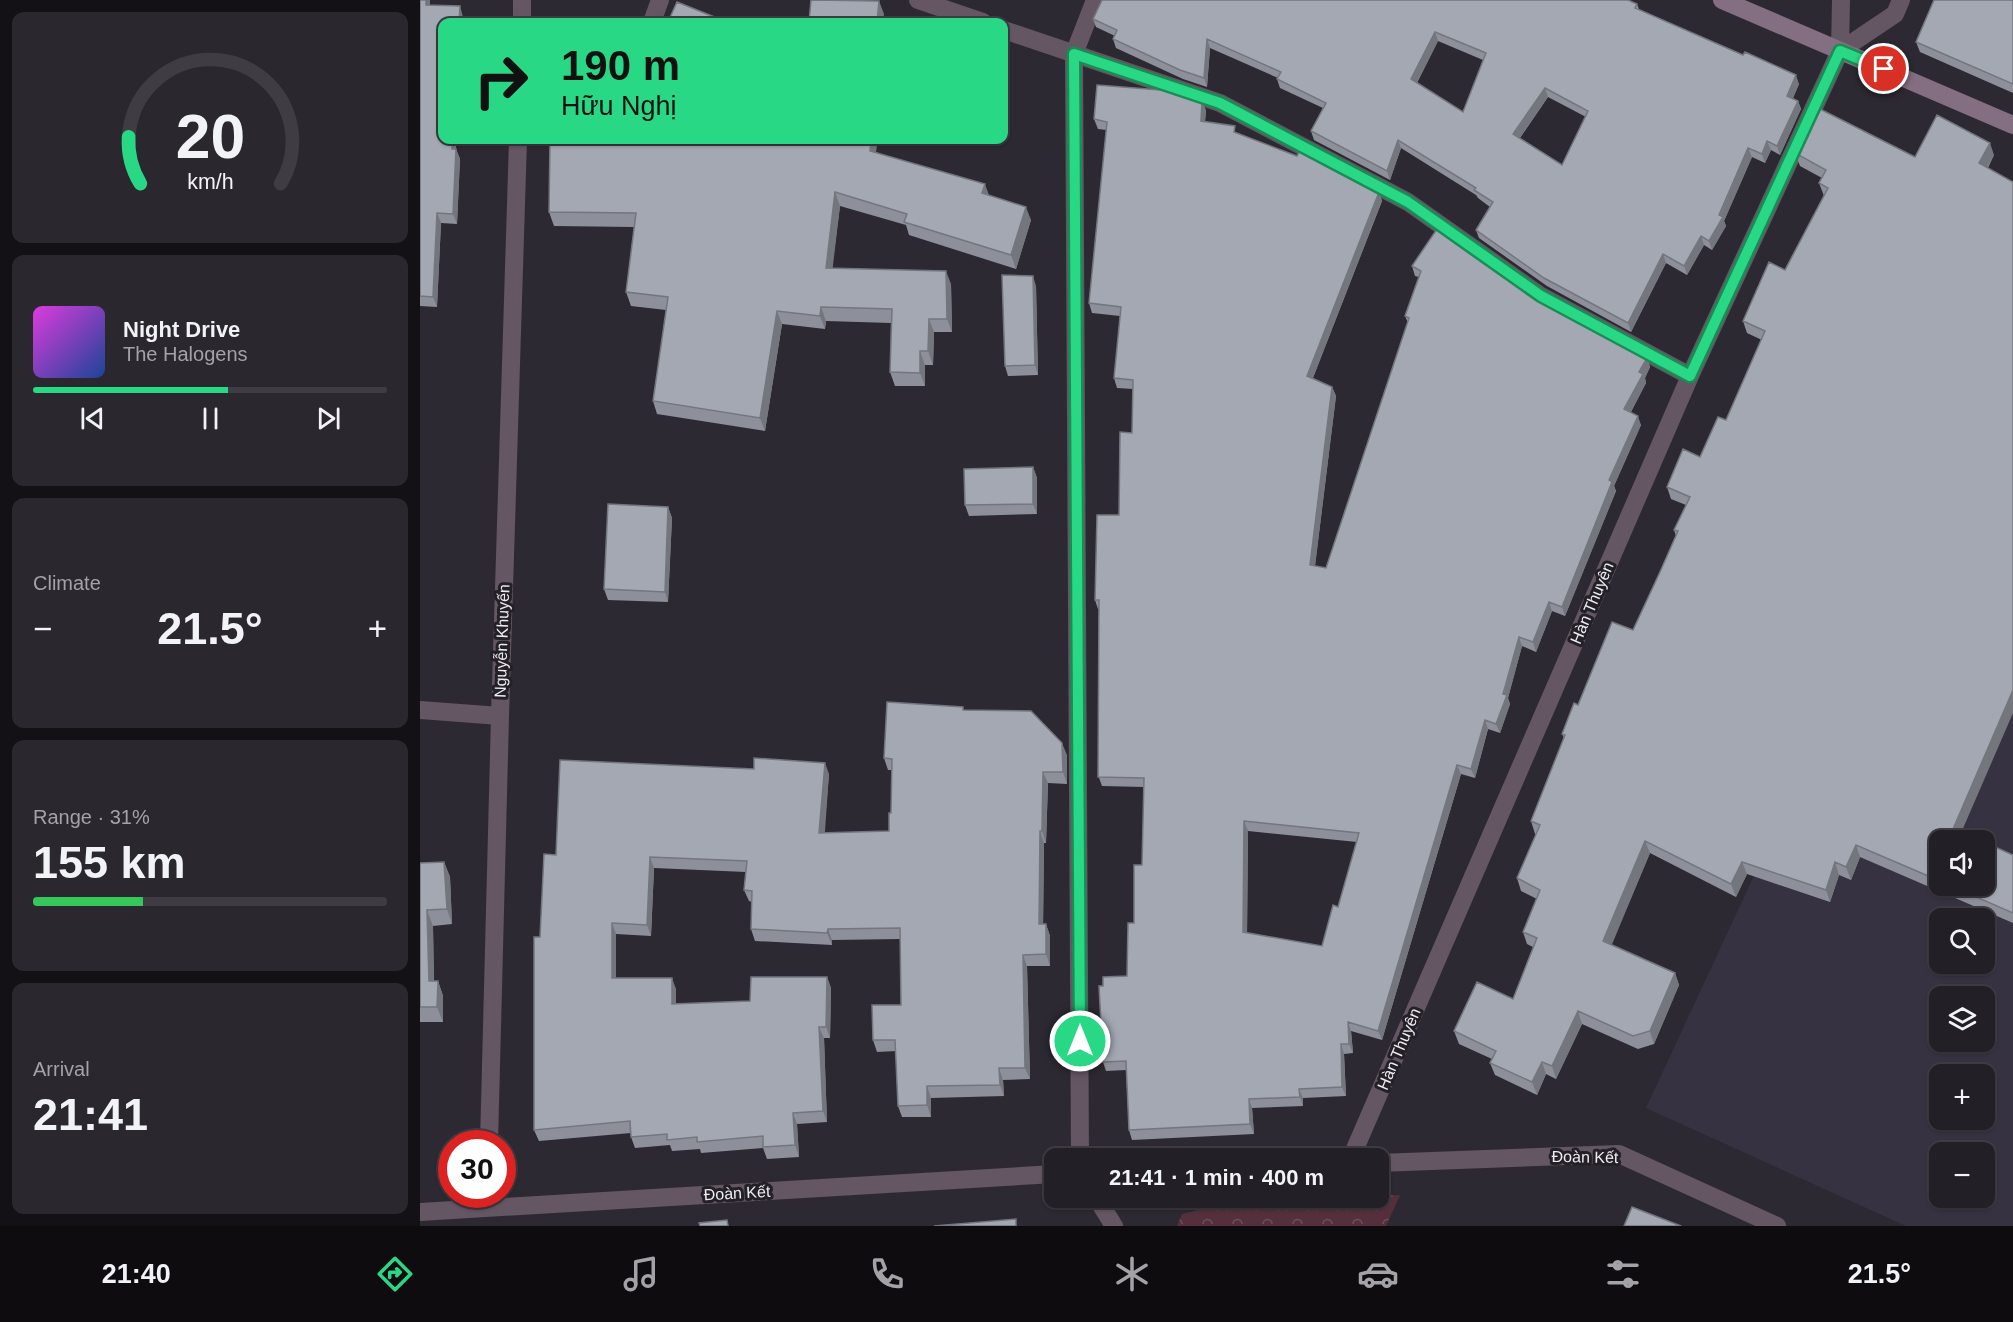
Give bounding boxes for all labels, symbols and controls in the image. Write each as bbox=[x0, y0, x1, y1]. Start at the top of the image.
icon: right bbox=[462, 42, 540, 120]
text: 190 m bbox=[561, 42, 680, 89]
pin bbox=[1858, 43, 1909, 94]
icon: arrive bbox=[1867, 52, 1900, 85]
text: Hữu Nghị bbox=[561, 91, 677, 121]
text: 20 bbox=[175, 103, 245, 172]
text: km/h bbox=[187, 171, 233, 195]
text: Night Drive bbox=[123, 317, 240, 342]
text: The Halogens bbox=[123, 343, 248, 365]
icon: previous bbox=[76, 402, 109, 435]
icon: pause bbox=[194, 402, 227, 435]
icon: next bbox=[312, 402, 345, 435]
street label: Hàn Thuyên bbox=[1567, 560, 1617, 646]
text: Climate bbox=[33, 572, 101, 594]
street label: Nguyễn Khuyến bbox=[491, 584, 512, 698]
text: 21.5° bbox=[157, 603, 263, 654]
text: − bbox=[33, 610, 52, 647]
text: + bbox=[368, 610, 387, 647]
text: Range · 31% bbox=[33, 806, 150, 828]
map controls bbox=[1929, 830, 1995, 1208]
button: sound bbox=[1929, 830, 1995, 896]
text: 155 km bbox=[33, 837, 186, 888]
button: search bbox=[1929, 908, 1995, 974]
button: layers bbox=[1929, 986, 1995, 1052]
street label: Hàn Thuyên bbox=[1374, 1006, 1424, 1092]
position arrow bbox=[1048, 1009, 1112, 1073]
text: Arrival bbox=[33, 1058, 90, 1080]
button: + bbox=[1929, 1064, 1995, 1130]
text: 21:41 bbox=[33, 1089, 148, 1140]
speed limit sign: 30 bbox=[438, 1130, 516, 1208]
button: − bbox=[1929, 1142, 1995, 1208]
street label: Đoàn Kết bbox=[1551, 1148, 1619, 1166]
text: 21:41 · 1 min · 400 m bbox=[1109, 1165, 1324, 1190]
street label: Đoàn Kết bbox=[703, 1183, 771, 1203]
icon: directions bbox=[374, 1253, 416, 1295]
icon: music bbox=[620, 1253, 662, 1295]
icon: phone bbox=[866, 1253, 908, 1295]
icon: climate bbox=[1111, 1253, 1153, 1295]
icon: car bbox=[1357, 1253, 1399, 1295]
icon: filters bbox=[1602, 1253, 1644, 1295]
text: 21:40 bbox=[102, 1259, 171, 1289]
text: 21.5° bbox=[1848, 1259, 1911, 1289]

